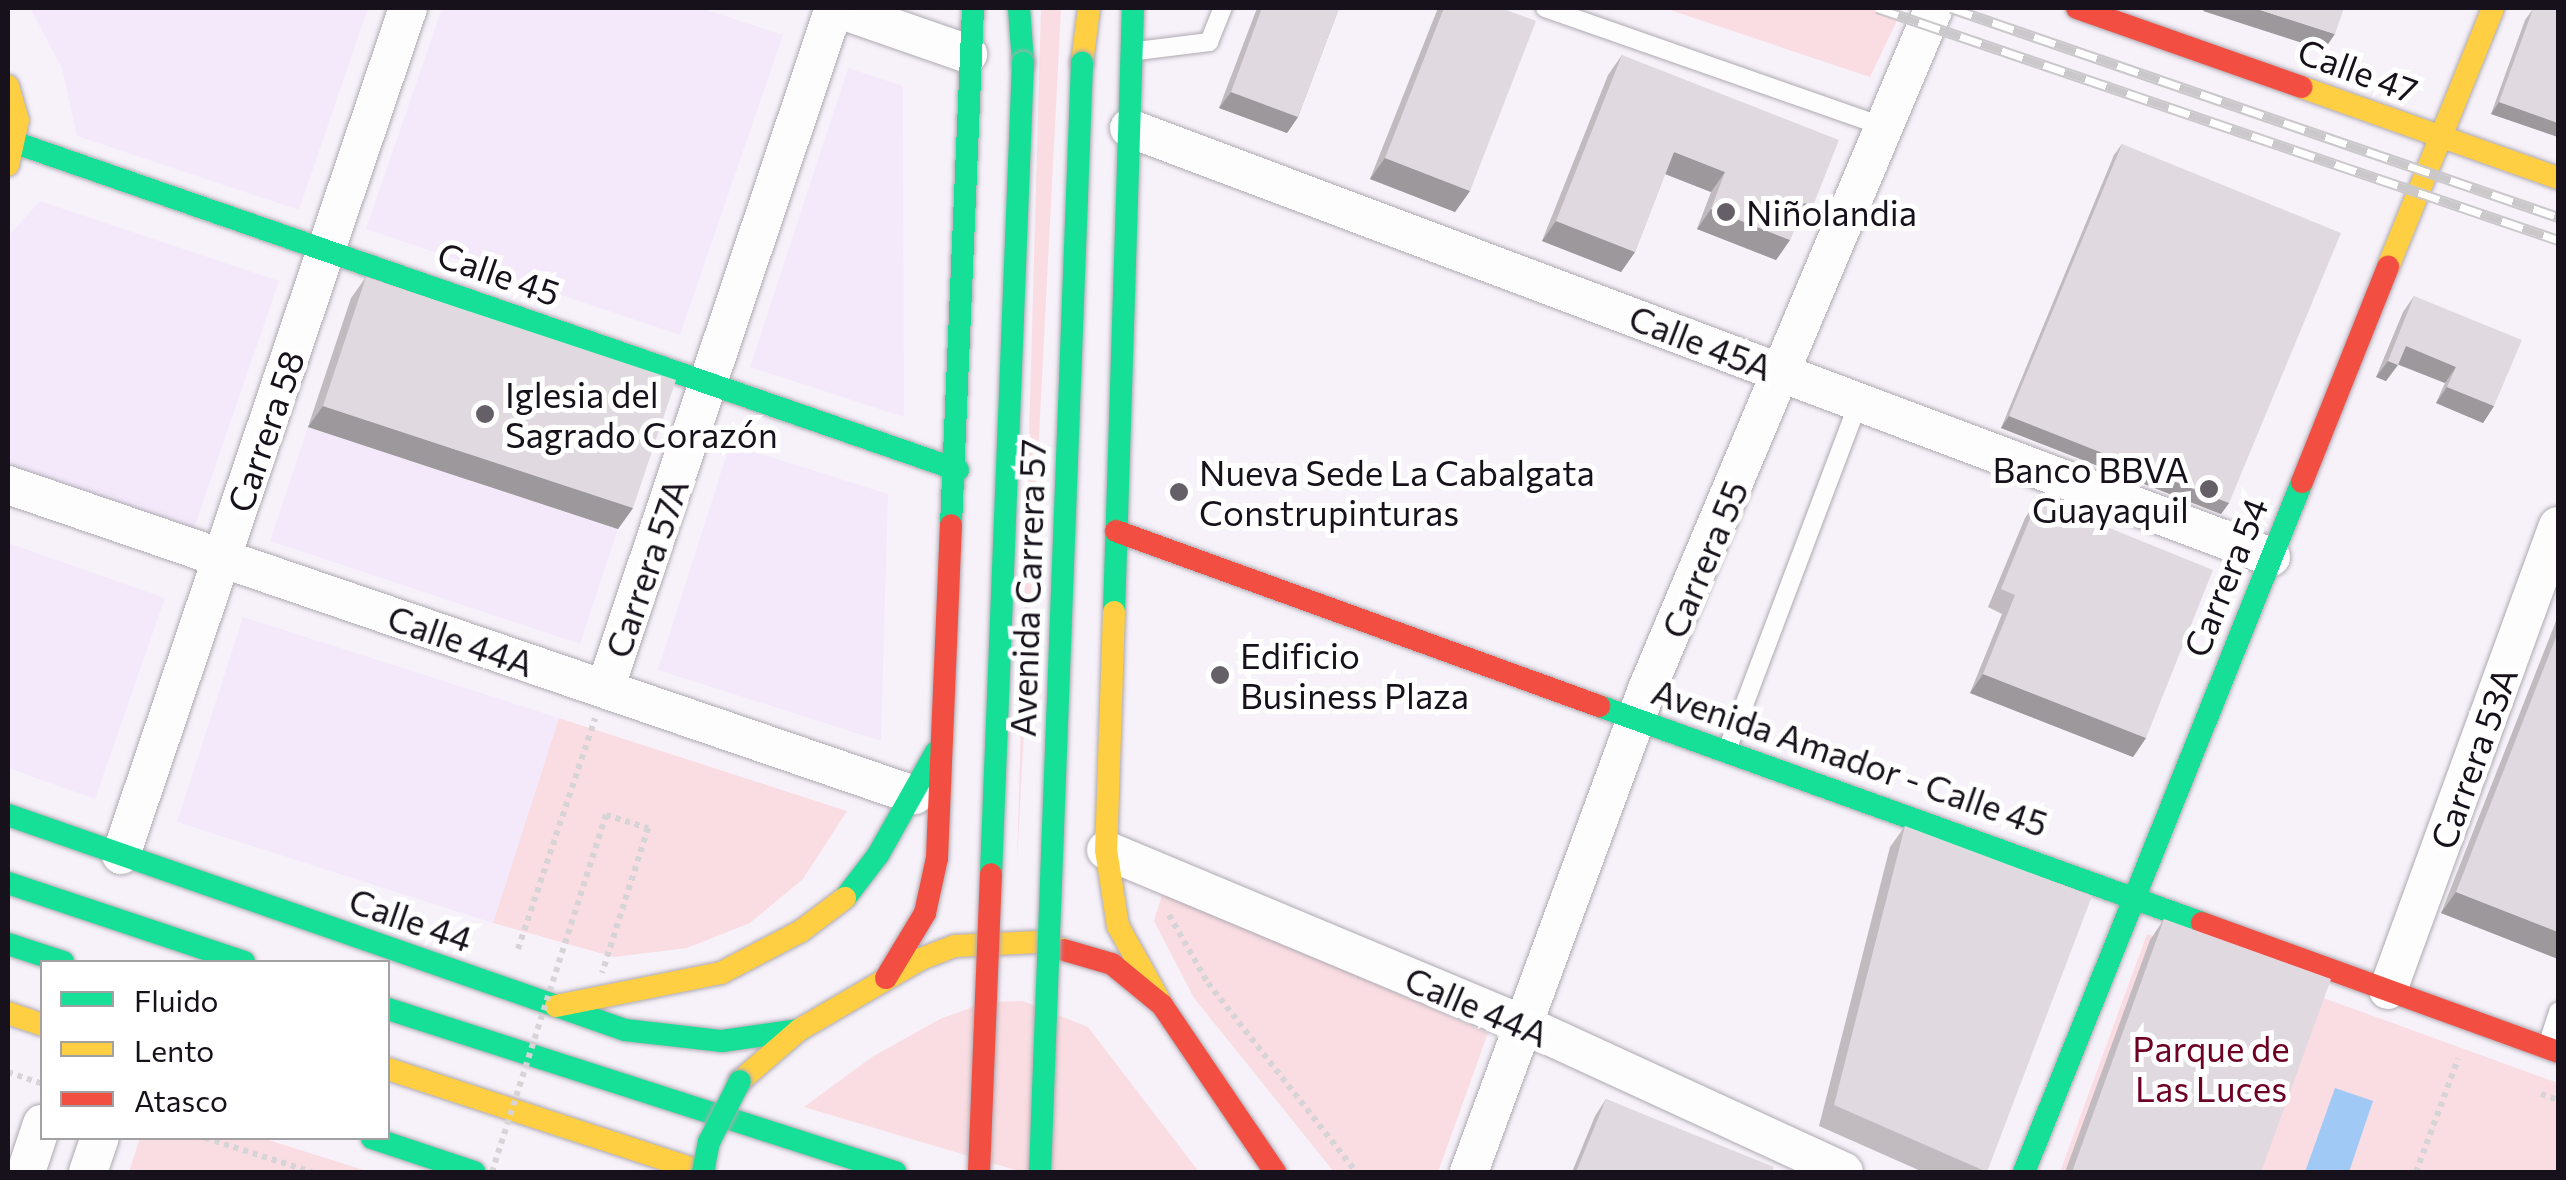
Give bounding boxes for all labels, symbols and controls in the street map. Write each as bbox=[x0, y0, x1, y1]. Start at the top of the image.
street label: Calle 47 bbox=[2293, 29, 2423, 111]
place label: Niñolandia bbox=[1746, 191, 1917, 233]
marker: Niñolandia bbox=[1715, 201, 1737, 223]
street label: Calle 45 bbox=[432, 233, 566, 313]
street label: Calle 45A bbox=[1624, 296, 1778, 388]
street label: Carrera 58 bbox=[218, 345, 312, 517]
place label: Iglesia del Sagrado Corazón bbox=[505, 373, 778, 455]
marker: Iglesia del Sagrado Corazón bbox=[474, 403, 496, 425]
street label: Avenida Carrera 57 bbox=[1001, 438, 1053, 738]
place label: Banco BBVA Guayaquil bbox=[1992, 448, 2189, 530]
place label: Nueva Sede La Cabalgata Construpinturas bbox=[1199, 451, 1595, 533]
street label: Carrera 57A bbox=[596, 473, 696, 663]
street label: Carrera 55 bbox=[1652, 474, 1756, 644]
marker: Banco BBVA Guayaquil bbox=[2198, 478, 2220, 500]
marker: Nueva Sede La Cabalgata Construpinturas bbox=[1168, 481, 1190, 503]
street label: Carrera 54 bbox=[2174, 491, 2276, 663]
street label: Calle 44A bbox=[383, 596, 539, 684]
place label: Edificio Business Plaza bbox=[1240, 634, 1469, 716]
street label: Carrera 53A bbox=[2421, 661, 2525, 855]
marker: Edificio Business Plaza bbox=[1209, 664, 1231, 686]
street label: Avenida Amador - Calle 45 bbox=[1647, 670, 2053, 844]
street label: Calle 44 bbox=[344, 878, 478, 960]
street label: Calle 44A bbox=[1399, 957, 1555, 1055]
legend bbox=[40, 960, 390, 1140]
text: Fluido bbox=[134, 981, 219, 1018]
park label: Parque de Las Luces bbox=[2132, 1027, 2290, 1109]
text: Lento bbox=[134, 1031, 214, 1068]
text: Atasco bbox=[134, 1081, 228, 1118]

